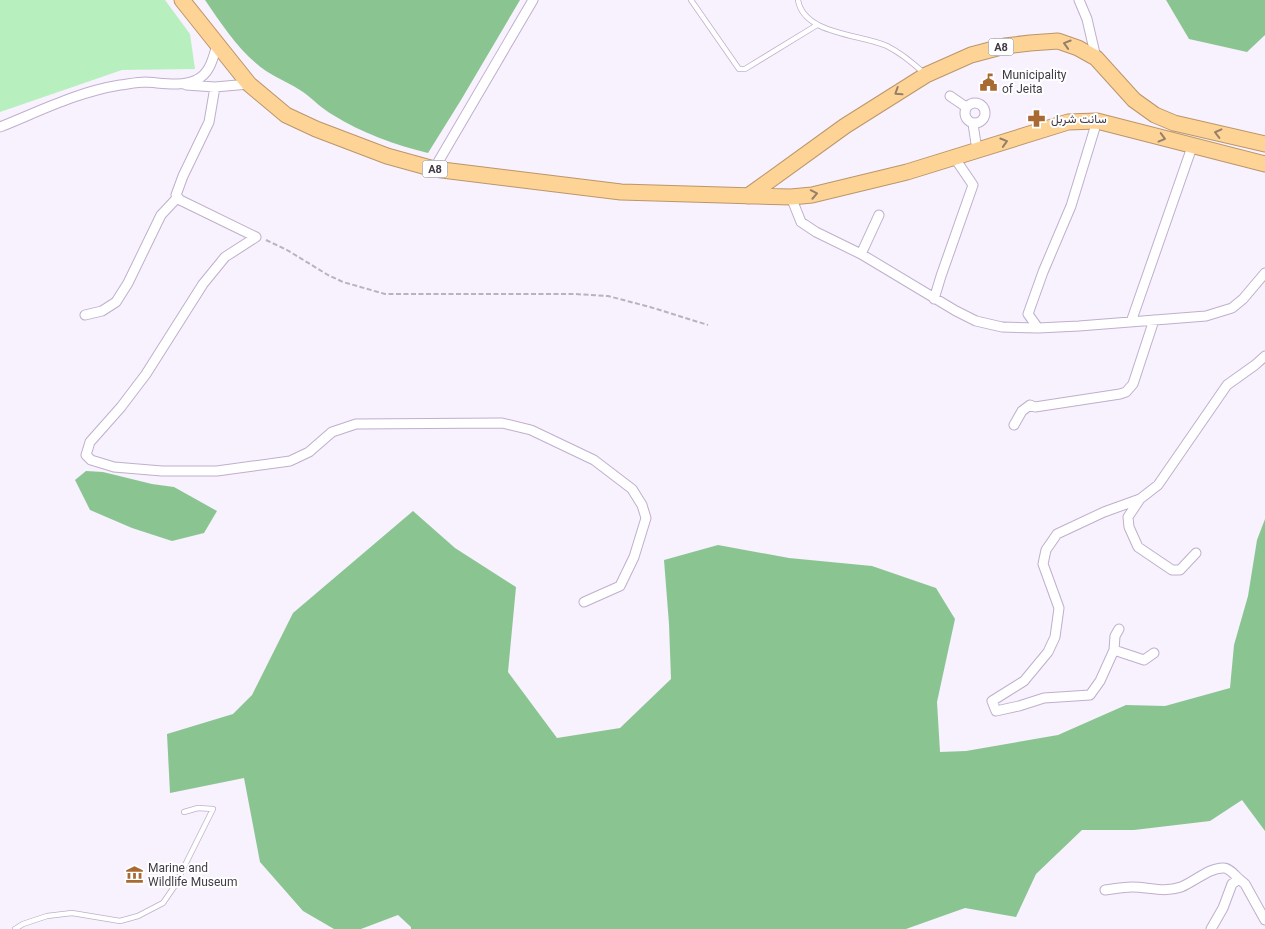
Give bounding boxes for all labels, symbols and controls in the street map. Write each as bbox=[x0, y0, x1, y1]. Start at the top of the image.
road number: A8 bbox=[988, 38, 1014, 56]
one-way arrow bbox=[1063, 40, 1072, 50]
place label: Municipality of Jeita bbox=[1002, 67, 1067, 99]
public building icon: Municipality of Jeita bbox=[978, 72, 998, 92]
one-way arrow bbox=[895, 86, 904, 96]
pharmacy icon: سانت شربل bbox=[1027, 109, 1047, 129]
place label: سانت شربل bbox=[1051, 111, 1107, 129]
one-way arrow bbox=[1213, 128, 1222, 139]
one-way arrow bbox=[1157, 133, 1165, 143]
one-way arrow bbox=[1000, 137, 1008, 147]
road number: A8 bbox=[422, 160, 448, 178]
one-way arrow bbox=[810, 190, 819, 200]
place label: Marine and Wildlife Museum bbox=[148, 860, 238, 892]
museum icon: Marine and Wildlife Museum bbox=[124, 865, 144, 885]

